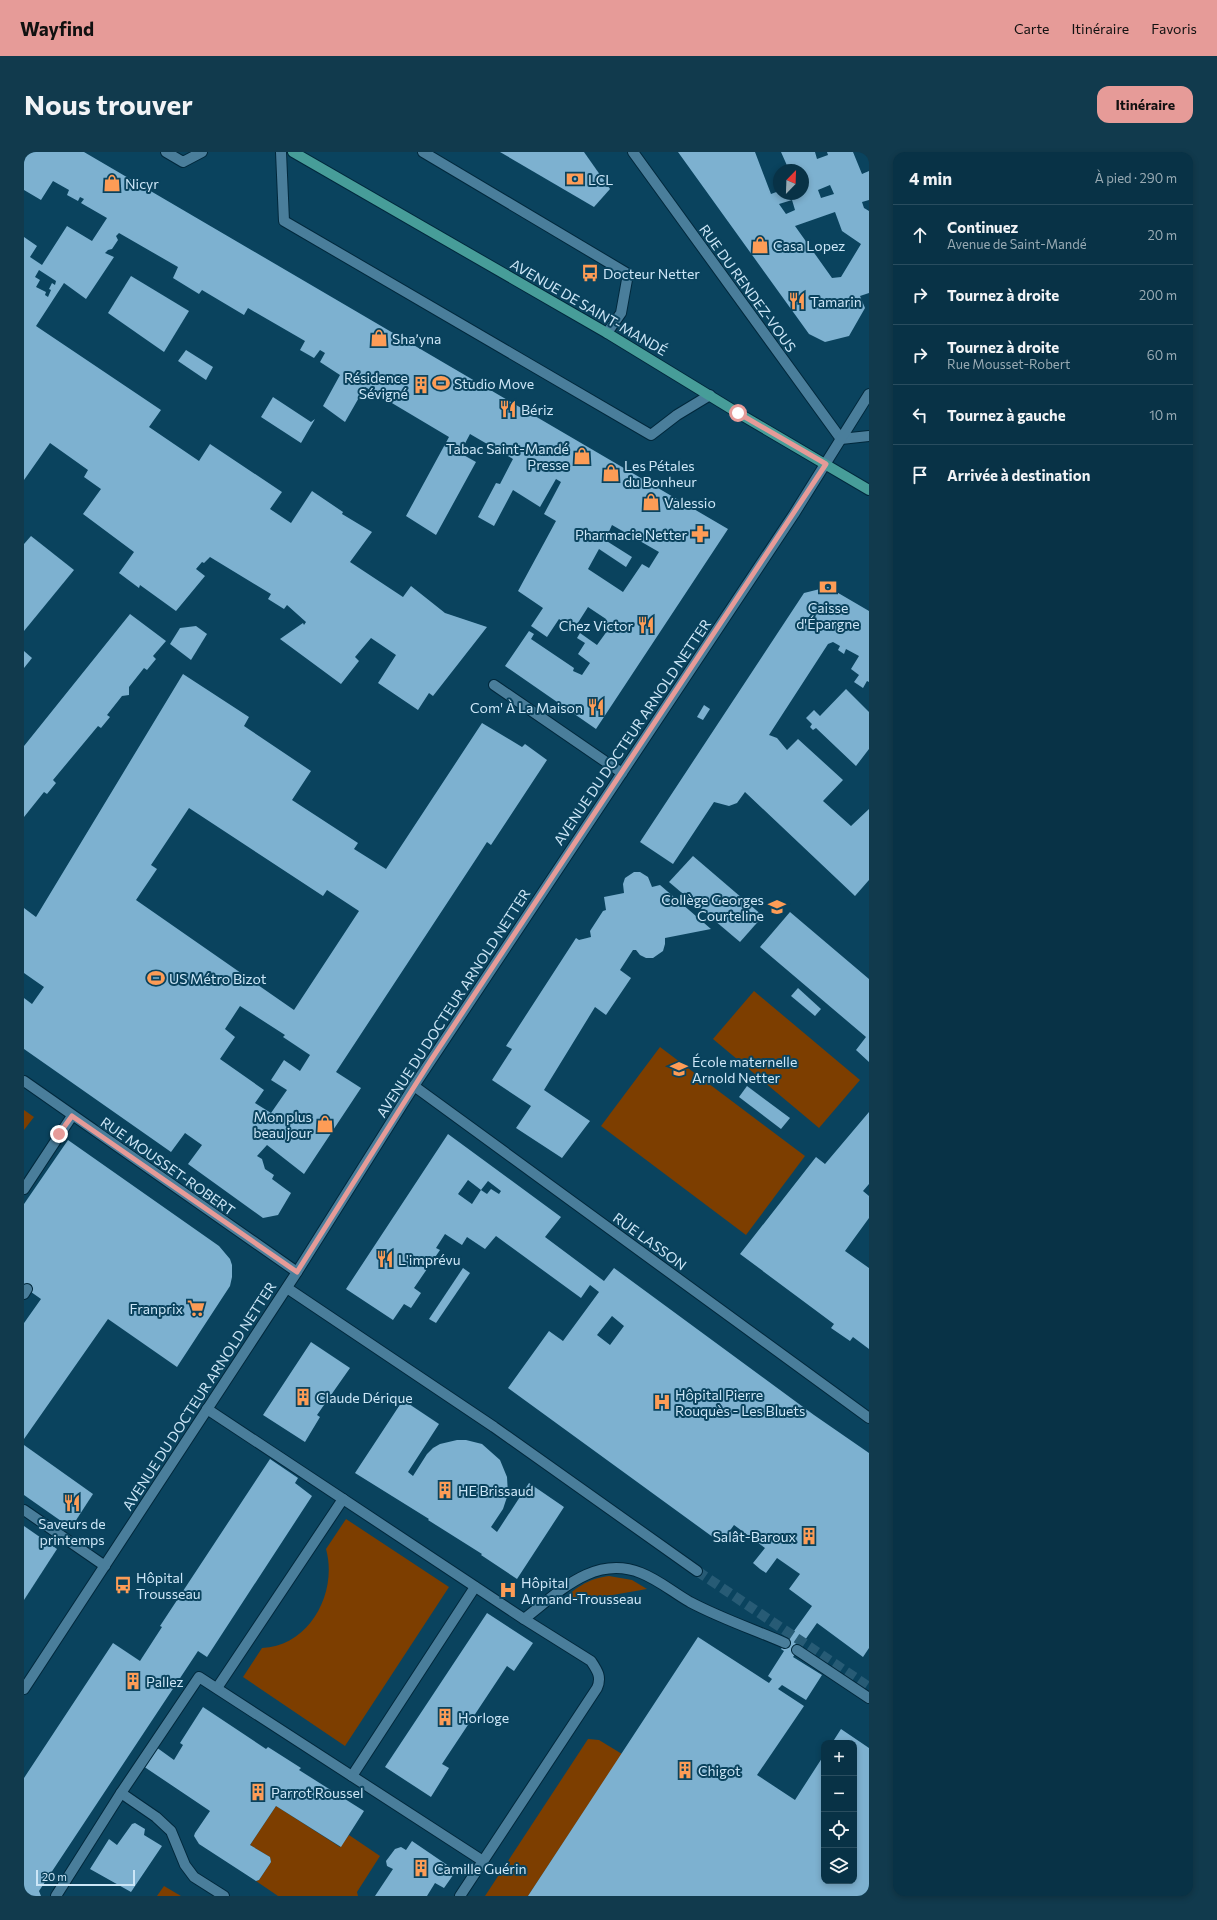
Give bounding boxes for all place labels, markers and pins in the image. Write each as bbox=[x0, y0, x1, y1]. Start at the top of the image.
bank icon: LCL bbox=[565, 169, 585, 189]
place label: LCL bbox=[588, 171, 613, 188]
shop icon: Nicyr bbox=[102, 173, 122, 193]
place label: Nicyr bbox=[125, 175, 159, 192]
shop icon: Casa Lopez bbox=[750, 235, 770, 255]
place label: Casa Lopez bbox=[773, 237, 845, 254]
bus stop icon: Docteur Netter bbox=[580, 263, 600, 283]
place label: Docteur Netter bbox=[603, 265, 700, 282]
restaurant icon: Tamarin bbox=[787, 291, 807, 311]
place label: Tamarin bbox=[810, 293, 862, 310]
shop icon: Sha’yna bbox=[369, 328, 389, 348]
place label: Sha’yna bbox=[392, 330, 441, 347]
place label: Résidence Sévigné bbox=[344, 369, 408, 402]
sports icon: Studio Move bbox=[431, 373, 451, 393]
building icon: Résidence Sévigné bbox=[411, 375, 431, 395]
place label: Studio Move bbox=[454, 375, 534, 392]
restaurant icon: Bériz bbox=[498, 399, 518, 419]
place label: Bériz bbox=[521, 401, 554, 418]
place label: Tabac Saint-Mandé Presse bbox=[446, 440, 569, 473]
shop icon: Tabac Saint-Mandé Presse bbox=[572, 446, 592, 466]
place label: Les Pétales du Bonheur bbox=[624, 457, 697, 490]
shop icon: Les Pétales du Bonheur bbox=[601, 463, 621, 483]
shop icon: Valessio bbox=[641, 492, 661, 512]
place label: Valessio bbox=[664, 494, 716, 511]
pharmacy icon: Pharmacie Netter bbox=[690, 524, 710, 544]
place label: Pharmacie Netter bbox=[575, 526, 687, 543]
bank icon: Caisse d'Épargne bbox=[818, 577, 838, 597]
place label: Caisse d'Épargne bbox=[796, 599, 860, 632]
restaurant icon: Chez Victor bbox=[636, 615, 656, 635]
place label: Chez Victor bbox=[559, 617, 633, 634]
restaurant icon: Com' À La Maison bbox=[586, 697, 606, 717]
place label: Com' À La Maison bbox=[470, 699, 583, 716]
place label: Collège Georges Courteline bbox=[661, 891, 764, 924]
school or university icon: Collège Georges Courteline bbox=[767, 897, 787, 917]
sports icon: US Métro Bizot bbox=[146, 968, 166, 988]
place label: US Métro Bizot bbox=[169, 970, 267, 987]
place label: École maternelle Arnold Netter bbox=[692, 1053, 797, 1086]
school or university icon: École maternelle Arnold Netter bbox=[669, 1059, 689, 1079]
place label: Mon plus beau jour bbox=[253, 1108, 312, 1141]
shop icon: Mon plus beau jour bbox=[315, 1114, 335, 1134]
restaurant icon: L'imprévu bbox=[375, 1249, 395, 1269]
place label: L'imprévu bbox=[398, 1251, 461, 1268]
supermarket icon: Franprix bbox=[186, 1298, 206, 1318]
place label: Franprix bbox=[129, 1300, 184, 1317]
place label: Hôpital Pierre Rouquès - Les Bluets bbox=[675, 1386, 805, 1419]
building icon: Claude Dérique bbox=[293, 1387, 313, 1407]
place label: Claude Dérique bbox=[316, 1389, 413, 1406]
hospital icon: Hôpital Pierre Rouquès - Les Bluets bbox=[652, 1392, 672, 1412]
building icon: HE Brissaud bbox=[435, 1480, 455, 1500]
place label: HE Brissaud bbox=[458, 1482, 534, 1499]
restaurant icon: Saveurs de printemps bbox=[62, 1493, 82, 1513]
place label: Saveurs de printemps bbox=[38, 1515, 106, 1548]
building icon: Salât-Baroux bbox=[799, 1526, 819, 1546]
place label: Salât-Baroux bbox=[713, 1528, 797, 1545]
place label: Hôpital Trousseau bbox=[136, 1569, 201, 1602]
place label: Hôpital Armand-Trousseau bbox=[521, 1574, 642, 1607]
bus stop icon: Hôpital Trousseau bbox=[113, 1575, 133, 1595]
hospital icon: Hôpital Armand-Trousseau bbox=[498, 1580, 518, 1600]
building icon: Pallez bbox=[123, 1671, 143, 1691]
place label: Pallez bbox=[146, 1673, 184, 1690]
building icon: Horloge bbox=[435, 1707, 455, 1727]
place label: Horloge bbox=[458, 1709, 509, 1726]
building icon: Chigot bbox=[675, 1760, 695, 1780]
place label: Chigot bbox=[698, 1762, 741, 1779]
building icon: Parrot Roussel bbox=[248, 1782, 268, 1802]
place label: Parrot Roussel bbox=[271, 1784, 364, 1801]
building icon: Camille Guérin bbox=[411, 1858, 431, 1878]
place label: Camille Guérin bbox=[434, 1860, 527, 1877]

